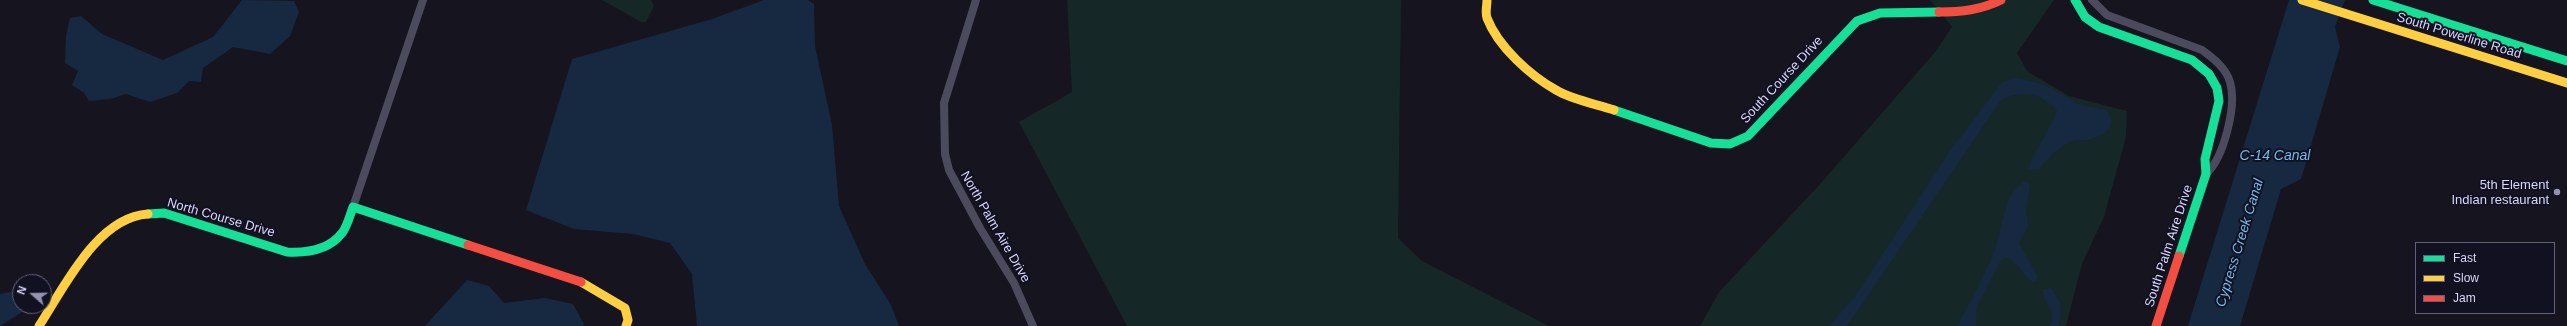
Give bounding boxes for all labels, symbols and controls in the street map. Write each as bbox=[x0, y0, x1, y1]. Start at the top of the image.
street label: South Powerline Road bbox=[2395, 10, 2523, 62]
street label: South Course Drive bbox=[1738, 33, 1826, 127]
water label: C-14 Canal bbox=[2240, 148, 2310, 164]
street label: North Palm Aire Drive bbox=[957, 169, 1033, 285]
water label: Cypress Creek Canal bbox=[2213, 177, 2267, 309]
place label: 5th Element Indian restaurant bbox=[2451, 177, 2549, 208]
street label: South Palm Aire Drive bbox=[2142, 183, 2196, 309]
marker: 5th Element Indian restaurant bbox=[2552, 187, 2562, 197]
street label: North Course Drive bbox=[165, 195, 277, 241]
legend bbox=[2415, 242, 2555, 314]
text: Fast bbox=[2453, 251, 2476, 265]
text: Slow bbox=[2453, 271, 2479, 285]
north arrow bbox=[12, 274, 52, 314]
text: N bbox=[15, 284, 29, 296]
text: Jam bbox=[2453, 291, 2476, 305]

